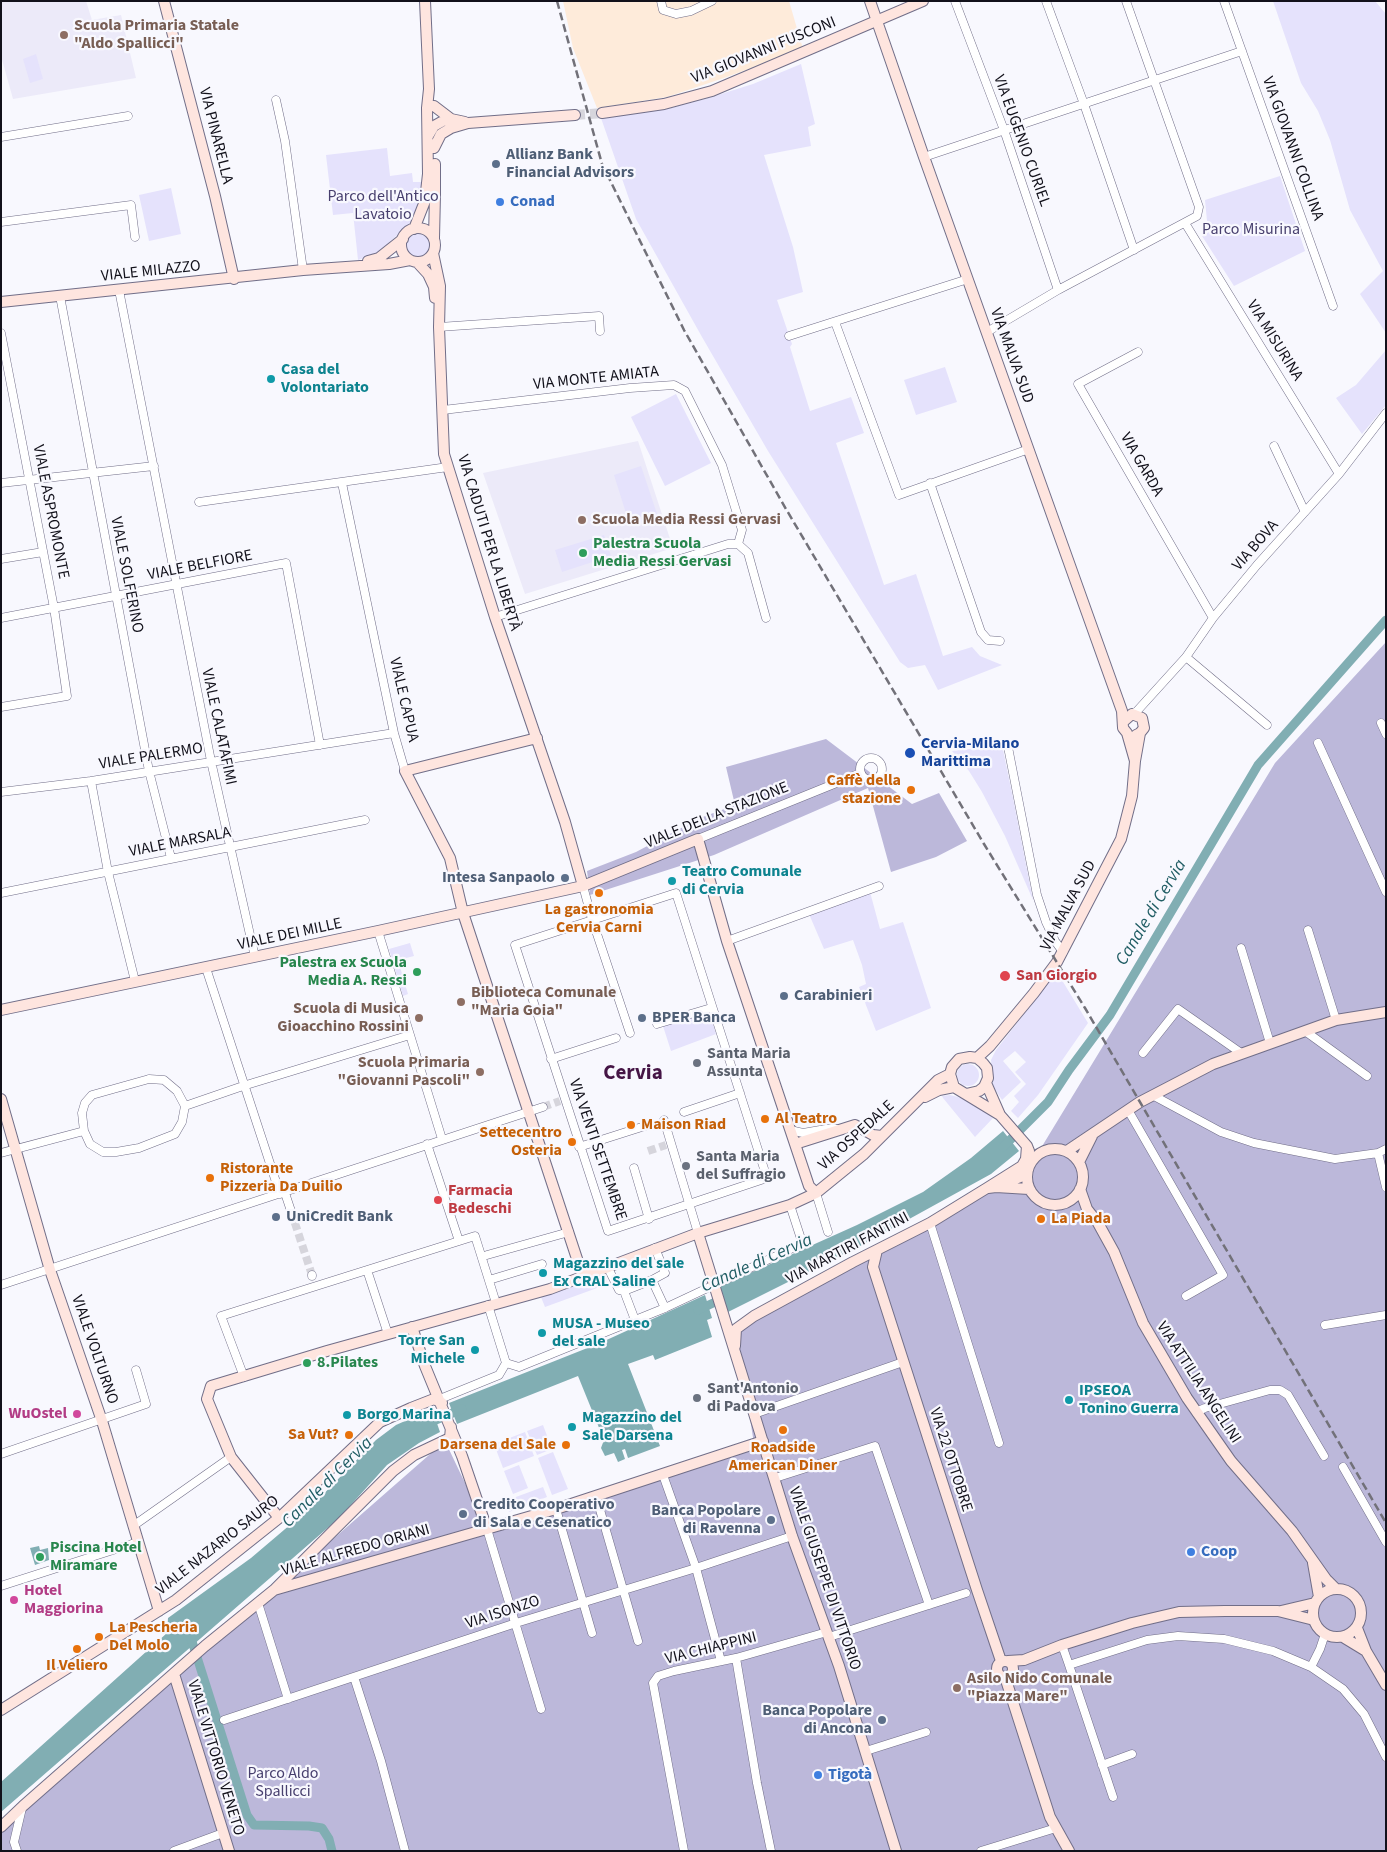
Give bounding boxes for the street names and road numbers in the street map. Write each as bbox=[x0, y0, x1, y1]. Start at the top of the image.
street label: VIA GIOVANNI FUSCONI bbox=[689, 13, 839, 89]
street label: VIA EUGENIO CURIEL bbox=[988, 73, 1054, 209]
street label: VIA GIOVANNI COLLINA bbox=[1257, 74, 1327, 224]
street label: VIA PINARELLA bbox=[194, 86, 236, 186]
street label: VIALE MILAZZO bbox=[100, 257, 202, 287]
street label: VIA MISURINA bbox=[1242, 297, 1306, 385]
street label: VIA MALVA SUD bbox=[985, 306, 1037, 406]
street label: VIA MONTE AMIATA bbox=[532, 363, 660, 395]
street label: VIA GARDA bbox=[1115, 430, 1167, 500]
street label: VIALE ASPROMONTE bbox=[28, 443, 72, 581]
street label: VIA CADUTI PER LA LIBERTÀ bbox=[452, 453, 524, 633]
street label: VIALE SOLFERINO bbox=[105, 515, 147, 635]
street label: VIA BOVA bbox=[1229, 517, 1283, 575]
street label: VIALE BELFIORE bbox=[146, 546, 254, 586]
street label: VIALE CAPUA bbox=[384, 656, 422, 744]
street label: VIALE CALATAFIMI bbox=[196, 667, 240, 787]
street label: VIALE PALERMO bbox=[98, 739, 204, 775]
street label: VIALE DELLA STAZIONE bbox=[642, 778, 792, 854]
street label: VIALE MARSALA bbox=[127, 824, 233, 862]
street label: VIA MALVA SUD bbox=[1037, 857, 1101, 955]
street label: VIALE DEI MILLE bbox=[236, 915, 344, 955]
street label: VIA VENTI SETTEMBRE bbox=[564, 1077, 630, 1223]
street label: VIA OSPEDALE bbox=[815, 1097, 899, 1175]
street label: VIA MARTIRI FANTINI bbox=[783, 1208, 913, 1290]
street label: VIALE VOLTURNO bbox=[66, 1293, 122, 1407]
street label: VIA ATTILIA ANGELINI bbox=[1151, 1319, 1245, 1447]
street label: VIA 22 OTTOBRE bbox=[924, 1406, 976, 1514]
street label: VIALE GIUSEPPE DI VITTORIO bbox=[784, 1485, 864, 1673]
street label: VIALE NAZARIO SAURO bbox=[153, 1492, 283, 1600]
street label: VIALE ALFREDO ORIANI bbox=[280, 1521, 432, 1581]
street label: VIA ISONZO bbox=[463, 1592, 543, 1634]
street label: VIA CHIAPPINI bbox=[663, 1628, 759, 1670]
street label: VIALE VITTORIO VENETO bbox=[182, 1678, 248, 1838]

